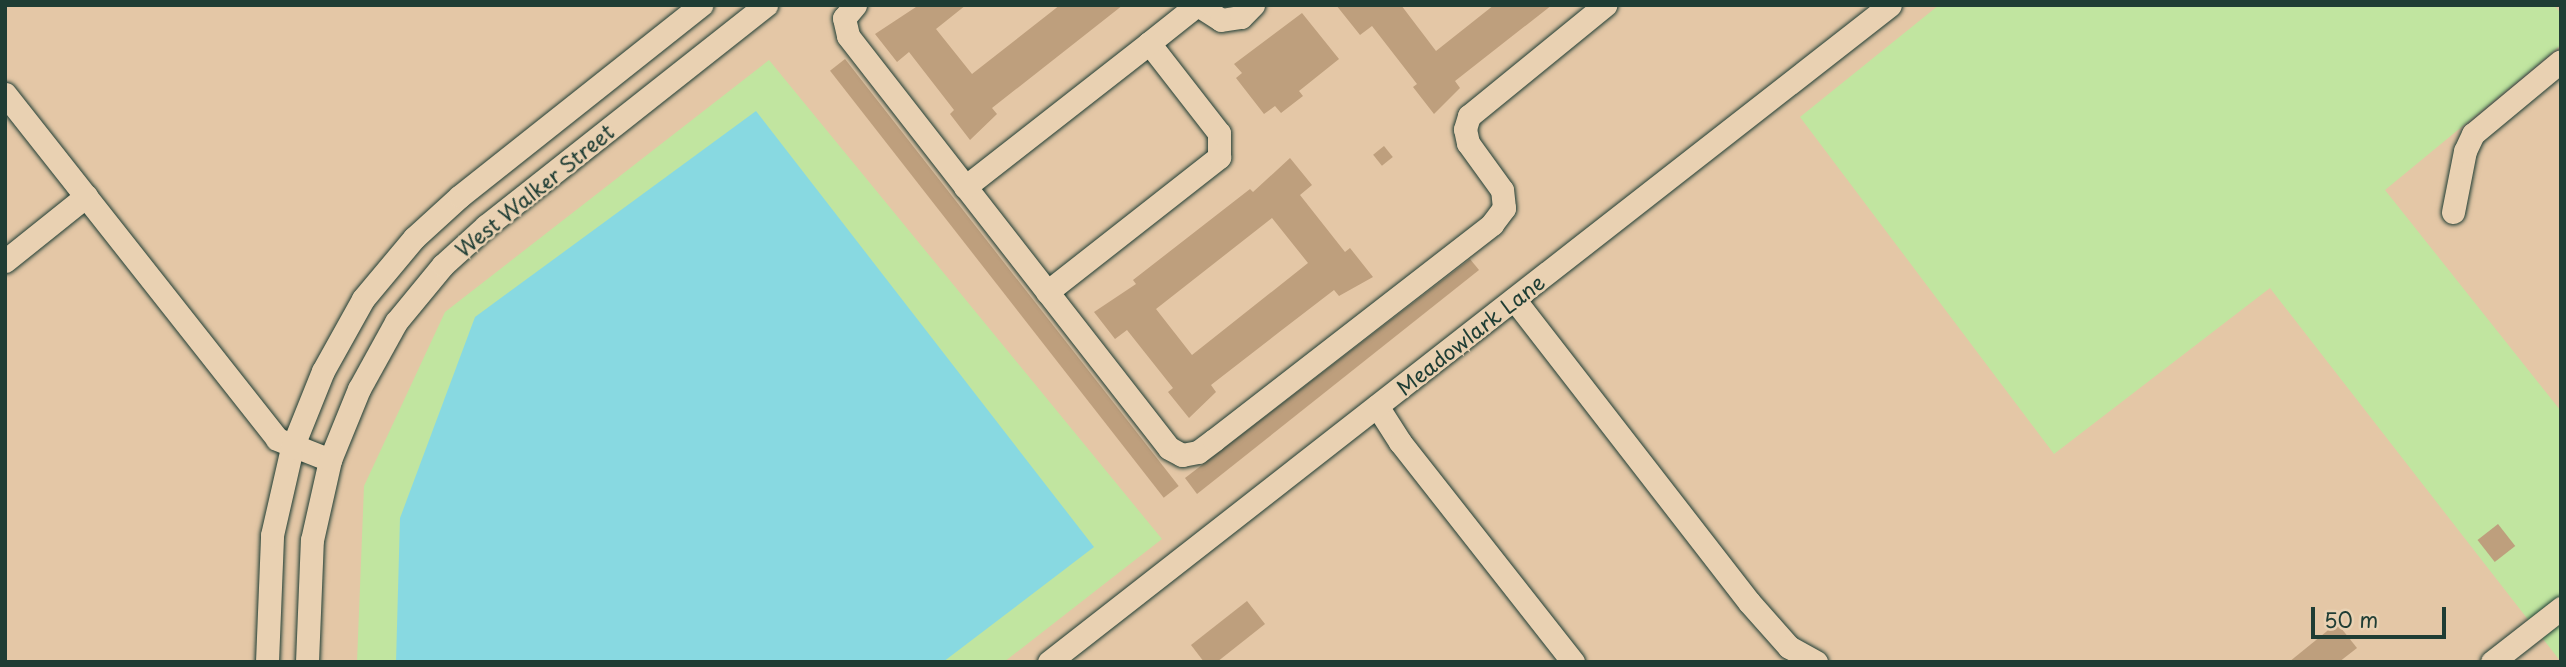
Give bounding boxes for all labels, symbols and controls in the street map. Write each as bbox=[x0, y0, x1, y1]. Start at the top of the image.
street label: West Walker Street bbox=[449, 118, 619, 262]
street label: Meadowlark Lane bbox=[1391, 268, 1549, 400]
scale bar bbox=[2314, 594, 2449, 638]
text: 50 m bbox=[2324, 603, 2378, 635]

